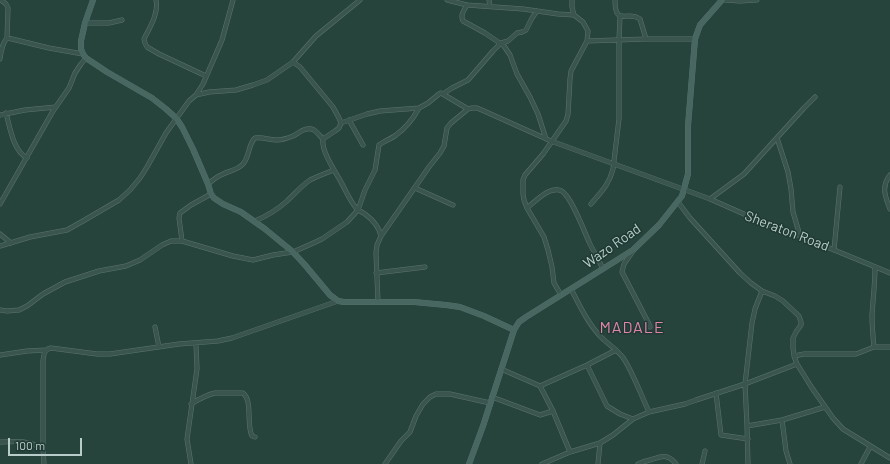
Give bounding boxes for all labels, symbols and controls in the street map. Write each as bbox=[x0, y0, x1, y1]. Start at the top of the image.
street label: Sheraton Road bbox=[742, 207, 832, 255]
street label: Wazo Road bbox=[580, 220, 644, 272]
district label: MADALE bbox=[599, 318, 665, 338]
scale bar bbox=[10, 430, 84, 456]
text: 100 m bbox=[15, 438, 45, 452]

